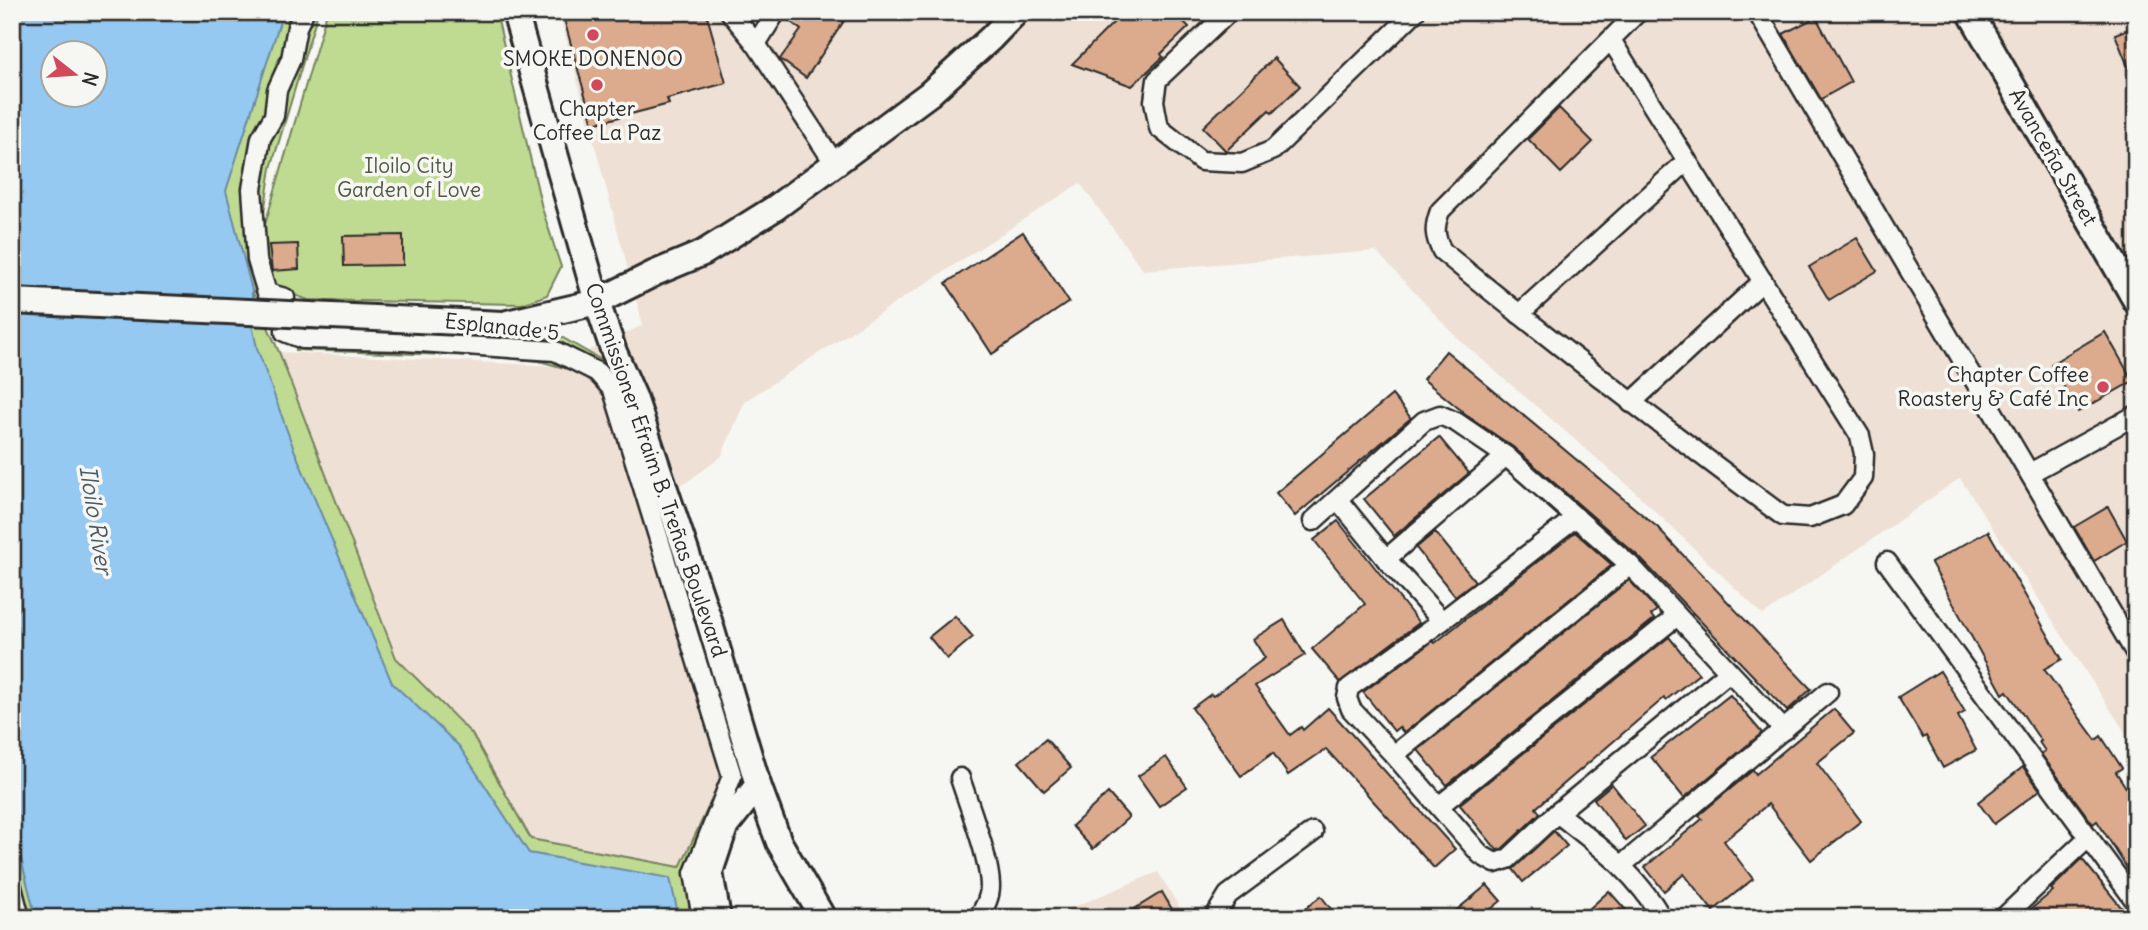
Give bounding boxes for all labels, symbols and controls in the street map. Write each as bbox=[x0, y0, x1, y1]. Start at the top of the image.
marker: SMOKE DONENOO bbox=[585, 27, 601, 43]
north arrow bbox=[38, 38, 108, 108]
place label: SMOKE DONENOO bbox=[503, 45, 683, 72]
text: N bbox=[77, 69, 104, 89]
marker: Chapter Coffee La Paz bbox=[589, 77, 605, 93]
street label: Avanceña Street bbox=[2003, 83, 2104, 230]
place label: Chapter Coffee La Paz bbox=[533, 95, 661, 146]
park label: Iloilo City Garden of Love bbox=[337, 152, 481, 203]
street label: Commissioner Efraim B. Treñas Boulevard bbox=[580, 279, 733, 661]
street label: Esplanade 5 bbox=[443, 307, 561, 346]
place label: Chapter Coffee Roastery & Café Inc bbox=[1898, 361, 2089, 412]
marker: Chapter Coffee Roastery & Café Inc bbox=[2095, 379, 2111, 395]
water label: Iloilo River bbox=[74, 464, 120, 579]

